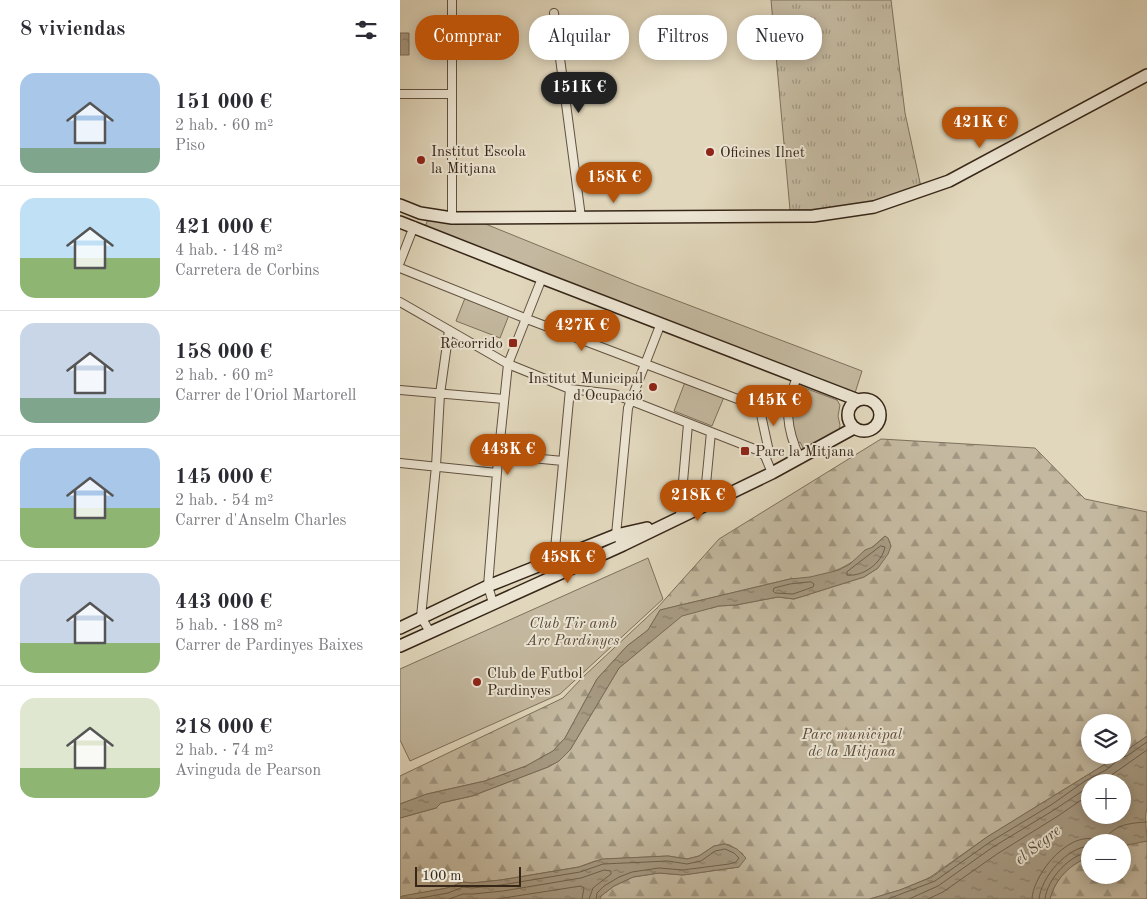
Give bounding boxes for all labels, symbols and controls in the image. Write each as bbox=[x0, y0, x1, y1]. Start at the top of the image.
chip: Comprar bbox=[415, 15, 519, 60]
chip: Alquilar bbox=[529, 15, 629, 60]
chip: Filtros bbox=[639, 15, 727, 60]
chip: Nuevo bbox=[737, 15, 822, 60]
icon: filters bbox=[352, 16, 380, 44]
text: 8 viviendas bbox=[20, 19, 125, 40]
pin: 151K € bbox=[538, 72, 620, 114]
text: 151K € bbox=[552, 80, 606, 96]
text: 151 000 € bbox=[175, 92, 272, 113]
icon: home bbox=[60, 93, 120, 153]
pin: 421K € bbox=[939, 106, 1021, 149]
text: 421K € bbox=[953, 115, 1007, 131]
text: 2 hab. · 60 m² bbox=[175, 118, 273, 134]
text: Piso bbox=[175, 138, 205, 154]
place label: Institut Escola la Mitjana bbox=[431, 145, 526, 177]
marker: Oficines Ilnet bbox=[704, 146, 716, 158]
place label: Oficines Ilnet bbox=[720, 146, 805, 161]
marker: Institut Escola la Mitjana bbox=[415, 154, 427, 166]
pin: 158K € bbox=[573, 162, 655, 204]
text: 158K € bbox=[587, 170, 641, 186]
text: 421 000 € bbox=[175, 217, 272, 238]
icon: home bbox=[60, 218, 120, 278]
text: 4 hab. · 148 m² bbox=[175, 243, 283, 259]
text: Carretera de Corbins bbox=[175, 263, 320, 279]
pin: 427K € bbox=[541, 310, 623, 352]
text: 427K € bbox=[555, 318, 609, 334]
place label: Recorrido bbox=[440, 337, 503, 352]
marker: Recorrido bbox=[507, 337, 519, 349]
text: 158 000 € bbox=[175, 342, 272, 363]
icon: home bbox=[60, 343, 120, 403]
text: 2 hab. · 60 m² bbox=[175, 368, 273, 384]
place label: Institut Municipal d'Ocupació bbox=[528, 372, 643, 404]
marker: Institut Municipal d'Ocupació bbox=[647, 381, 659, 393]
pin: 145K € bbox=[733, 384, 815, 427]
text: Carrer de l'Oriol Martorell bbox=[175, 388, 356, 404]
text: 145K € bbox=[747, 393, 801, 409]
pin: 443K € bbox=[467, 434, 549, 476]
text: 443K € bbox=[481, 442, 535, 458]
marker: Parc la Mitjana bbox=[739, 445, 751, 457]
place label: Parc la Mitjana bbox=[755, 445, 855, 460]
text: 145 000 € bbox=[175, 467, 272, 488]
icon: home bbox=[60, 468, 120, 528]
pin: 218K € bbox=[657, 480, 739, 522]
text: 218K € bbox=[671, 488, 725, 504]
text: 2 hab. · 54 m² bbox=[175, 493, 273, 509]
text: Carrer d'Anselm Charles bbox=[175, 513, 347, 529]
pin: 458K € bbox=[527, 542, 609, 584]
text: 458K € bbox=[541, 550, 595, 566]
text: 443 000 € bbox=[175, 592, 272, 613]
icon: home bbox=[60, 593, 120, 653]
park label: Club Tir amb Arc Pardinyes bbox=[525, 617, 620, 649]
text: 5 hab. · 188 m² bbox=[175, 618, 283, 634]
text: Carrer de Pardinyes Baixes bbox=[175, 638, 363, 654]
place label: Club de Futbol Pardinyes bbox=[487, 667, 583, 699]
marker: Club de Futbol Pardinyes bbox=[471, 676, 483, 688]
map controls bbox=[1081, 714, 1131, 884]
button: layers bbox=[1081, 714, 1131, 764]
text: 218 000 € bbox=[175, 717, 272, 738]
icon: home bbox=[60, 718, 120, 778]
park label: Parc municipal de la Mitjana bbox=[801, 728, 903, 760]
text: 2 hab. · 74 m² bbox=[175, 743, 273, 759]
text: Avinguda de Pearson bbox=[175, 763, 321, 779]
button: + bbox=[1081, 774, 1131, 824]
water label: el Segre bbox=[1012, 823, 1064, 868]
button: − bbox=[1081, 834, 1131, 884]
scale bar bbox=[415, 864, 521, 887]
text: 100 m bbox=[422, 869, 461, 883]

